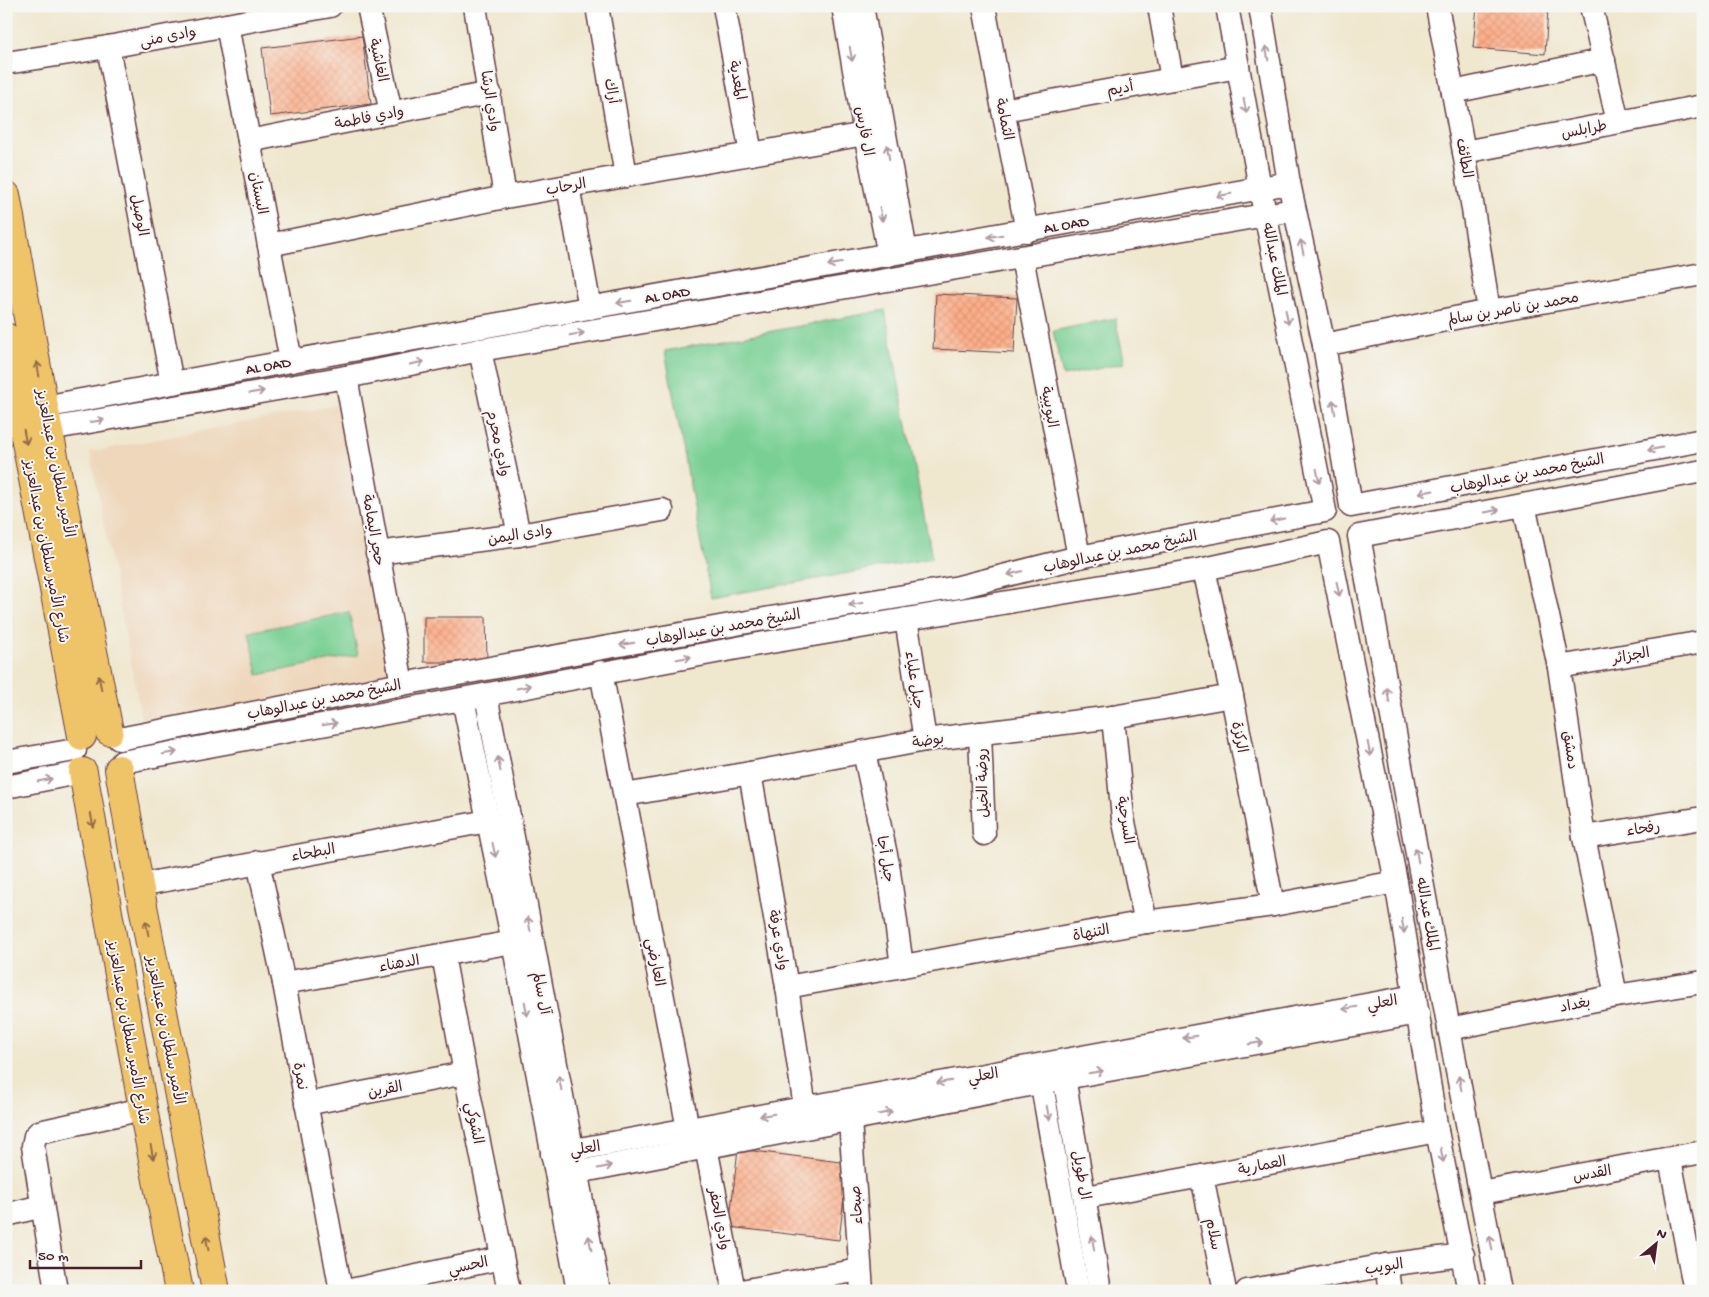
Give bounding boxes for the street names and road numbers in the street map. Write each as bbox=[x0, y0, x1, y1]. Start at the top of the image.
street label: وادى منى bbox=[138, 24, 198, 52]
street label: الغاشية bbox=[364, 37, 390, 84]
street label: المعدية bbox=[723, 59, 749, 102]
street label: وادي الرشا bbox=[475, 69, 503, 133]
street label: أراك bbox=[599, 77, 623, 106]
street label: أديم bbox=[1105, 77, 1136, 102]
street label: الثمامة bbox=[990, 97, 1016, 142]
street label: وادي فاطمة bbox=[333, 103, 406, 135]
street label: ال فارس bbox=[850, 105, 876, 158]
street label: طرابلس bbox=[1560, 118, 1609, 144]
street label: الطائف bbox=[1451, 137, 1475, 180]
street label: البستان bbox=[244, 170, 270, 216]
street label: الرحاب bbox=[545, 176, 588, 200]
street label: الوصيل bbox=[125, 193, 151, 238]
street label: AL OAD bbox=[1042, 213, 1091, 239]
street label: الملك عبدالله bbox=[1257, 221, 1289, 298]
street label: AL OAD bbox=[643, 283, 692, 309]
street label: محمد بن ناصر بن سالم bbox=[1446, 290, 1581, 330]
street label: AL OAD bbox=[244, 354, 293, 380]
street label: الأمير سلطان بن عبدالعزيز bbox=[30, 385, 80, 539]
street label: البويبية bbox=[1036, 385, 1061, 429]
street label: وادي محرم bbox=[480, 408, 513, 479]
street label: الشيخ محمد بن عبدالوهاب bbox=[1449, 451, 1606, 499]
street label: شارع الأمير سلطان بن عبدالعزيز bbox=[18, 455, 75, 645]
street label: حجر اليمامة bbox=[357, 493, 387, 568]
street label: وادى اليمن bbox=[487, 522, 554, 550]
street label: الشيخ محمد بن عبدالوهاب bbox=[1042, 528, 1199, 578]
street label: الشيخ محمد بن عبدالوهاب bbox=[645, 606, 802, 651]
street label: الجزائر bbox=[1609, 645, 1651, 669]
street label: جبل علياء bbox=[900, 650, 927, 711]
street label: الشيخ محمد بن عبدالوهاب bbox=[246, 677, 403, 725]
street label: الركزة bbox=[1226, 720, 1250, 755]
street label: دمشق bbox=[1557, 730, 1581, 771]
street label: بوضة bbox=[911, 731, 946, 753]
street label: روضة الخيل bbox=[974, 748, 994, 818]
street label: السرحية bbox=[1111, 795, 1137, 846]
street label: رفحاء bbox=[1625, 818, 1661, 842]
street label: جبل أجا bbox=[871, 834, 899, 884]
street label: البطحاء bbox=[290, 841, 337, 867]
street label: الملك عبدالله bbox=[1411, 876, 1441, 953]
street label: وادي عرفة bbox=[763, 909, 791, 972]
street label: التنهاة bbox=[1071, 922, 1111, 946]
street label: شارع الأمير سلطان بن عبدالعزيز bbox=[102, 936, 155, 1126]
street label: العارضي bbox=[639, 937, 668, 988]
street label: الأمير سلطان بن عبدالعزيز bbox=[140, 952, 190, 1106]
street label: الدهناء bbox=[378, 953, 421, 977]
street label: آل سالم bbox=[527, 970, 554, 1018]
street label: العلي bbox=[1366, 992, 1399, 1017]
street label: بغداد bbox=[1559, 994, 1592, 1018]
street label: نمرة bbox=[288, 1061, 310, 1092]
street label: العلي bbox=[967, 1065, 1000, 1090]
street label: القرين bbox=[366, 1079, 404, 1103]
street label: الشوكي bbox=[458, 1101, 486, 1146]
street label: العلي bbox=[569, 1138, 602, 1163]
street label: ال طويل bbox=[1067, 1149, 1093, 1201]
street label: العمارية bbox=[1237, 1153, 1288, 1180]
street label: القدس bbox=[1572, 1163, 1613, 1187]
street label: صبحاء bbox=[848, 1185, 868, 1225]
street label: وادي الحفر bbox=[703, 1186, 733, 1252]
street label: سلام bbox=[1200, 1217, 1224, 1252]
street label: الحسي bbox=[447, 1254, 491, 1282]
street label: البويب bbox=[1364, 1256, 1405, 1280]

